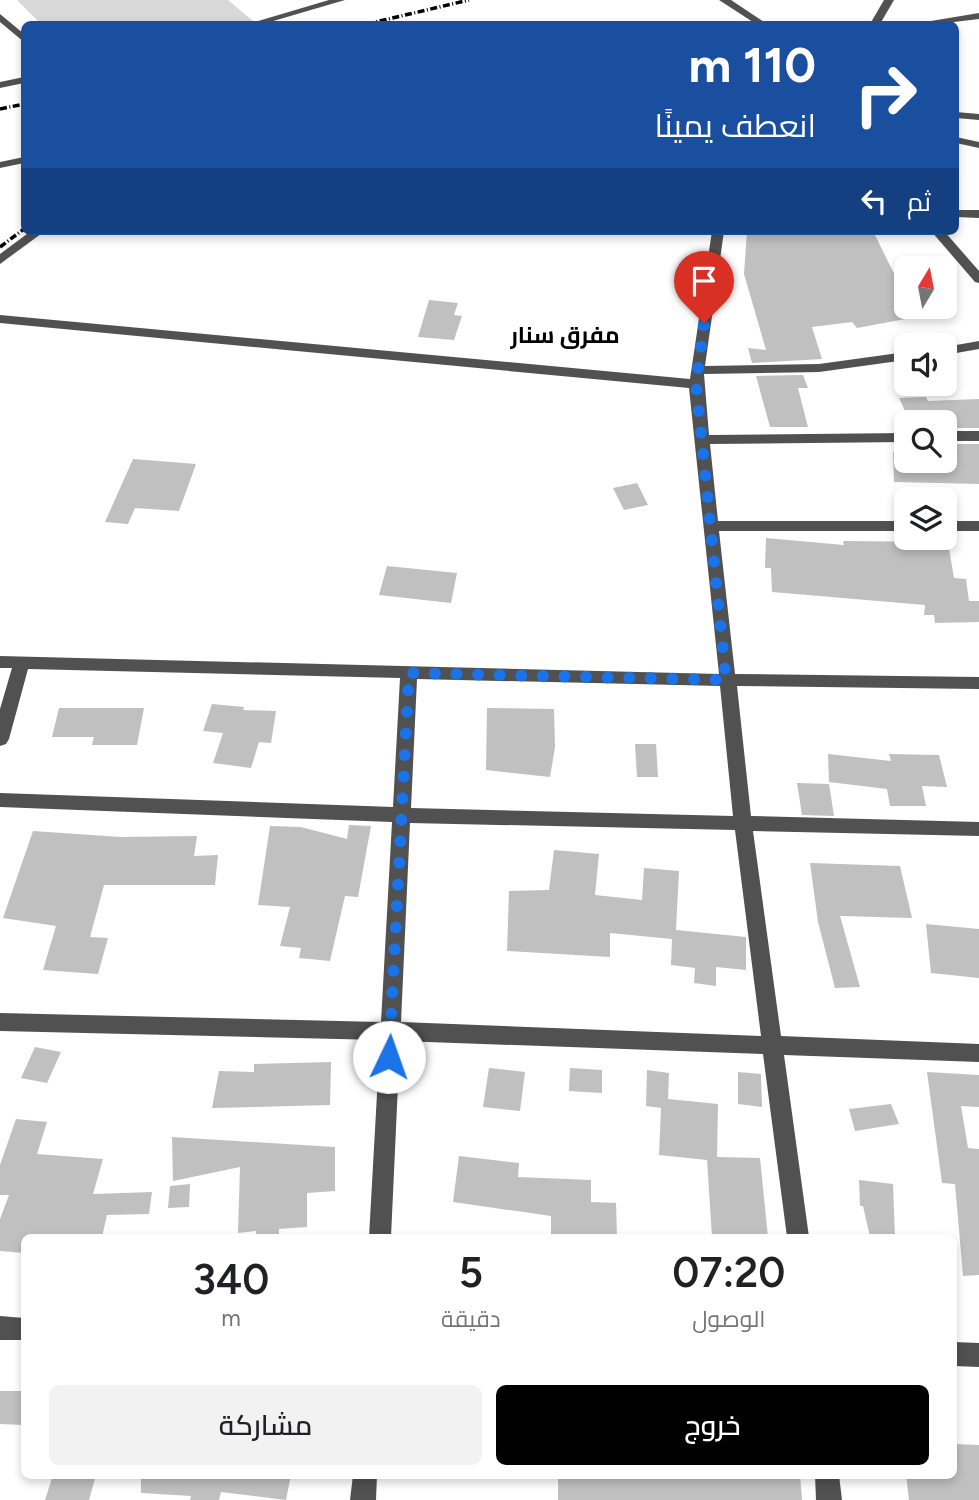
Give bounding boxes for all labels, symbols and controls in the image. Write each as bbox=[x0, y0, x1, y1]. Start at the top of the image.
text: 110 m bbox=[688, 35, 816, 94]
icon: right bbox=[840, 49, 931, 140]
text: انعطف يمينًا bbox=[654, 107, 816, 145]
icon: left bbox=[855, 182, 893, 220]
text: ثم bbox=[907, 186, 931, 218]
pin bbox=[674, 251, 734, 323]
north arrow bbox=[894, 256, 957, 318]
map controls bbox=[894, 256, 957, 550]
icon: arrive bbox=[685, 262, 723, 300]
district label: مفرق سنار bbox=[509, 321, 620, 349]
button: sound bbox=[894, 333, 957, 396]
button: search bbox=[894, 410, 957, 473]
button: layers bbox=[894, 487, 957, 550]
position arrow bbox=[352, 1020, 426, 1094]
text: 5 bbox=[459, 1247, 483, 1298]
text: 07:20 bbox=[672, 1247, 785, 1298]
text: 340 bbox=[193, 1254, 269, 1305]
text: m bbox=[221, 1304, 241, 1332]
text: دقيقة bbox=[441, 1305, 501, 1333]
text: الوصول bbox=[692, 1305, 766, 1333]
button: مشاركة bbox=[49, 1385, 482, 1465]
button: خروج bbox=[496, 1385, 929, 1465]

